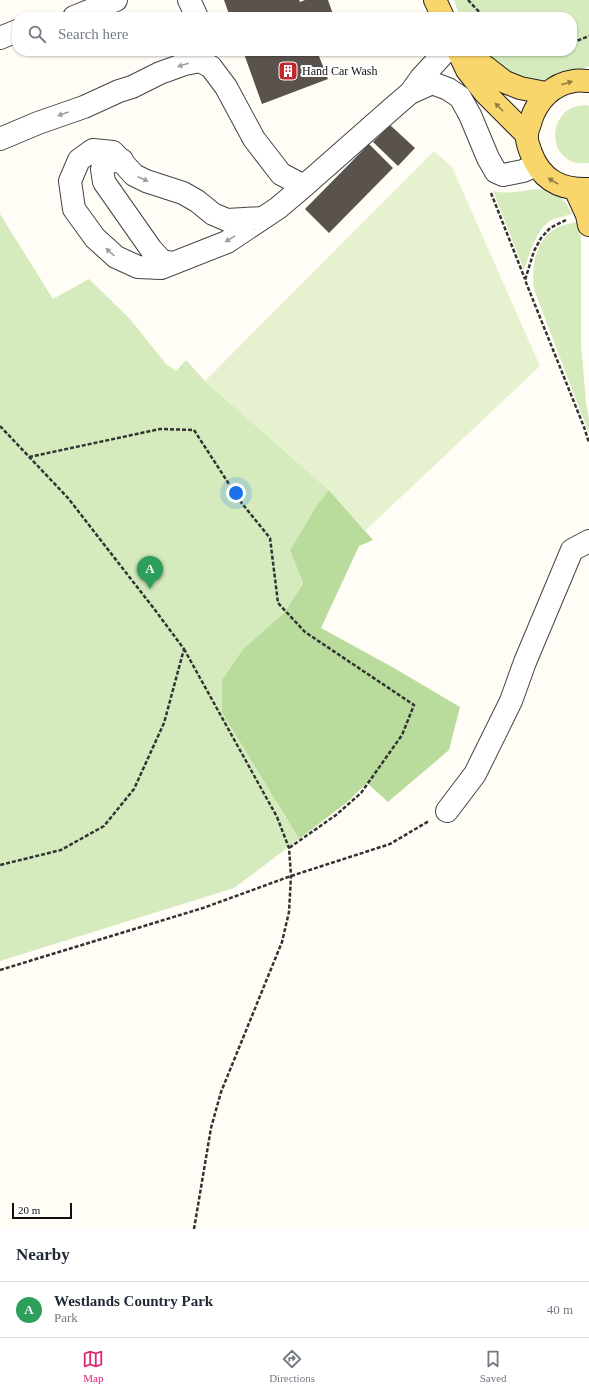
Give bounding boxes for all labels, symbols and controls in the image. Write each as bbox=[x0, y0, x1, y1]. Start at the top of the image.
search box bbox=[12, 12, 577, 56]
icon: search bbox=[26, 23, 48, 45]
text: Search here bbox=[58, 26, 128, 42]
building icon: Hand Car Wash bbox=[277, 60, 299, 82]
one-way arrow bbox=[177, 62, 189, 68]
place label: Hand Car Wash bbox=[302, 64, 377, 78]
one-way arrow bbox=[561, 80, 573, 86]
one-way arrow bbox=[494, 102, 504, 112]
one-way arrow bbox=[56, 111, 68, 117]
one-way arrow bbox=[137, 176, 149, 182]
one-way arrow bbox=[547, 177, 559, 184]
one-way arrow bbox=[225, 236, 236, 243]
one-way arrow bbox=[106, 248, 115, 257]
your location bbox=[226, 483, 246, 503]
pin: A bbox=[137, 556, 163, 589]
scale bar bbox=[12, 1201, 72, 1220]
text: 20 m bbox=[18, 1204, 40, 1216]
text: Nearby bbox=[16, 1245, 70, 1264]
text: Westlands Country Park bbox=[54, 1293, 213, 1309]
text: A bbox=[24, 1302, 34, 1317]
text: 40 m bbox=[547, 1302, 573, 1317]
text: Park bbox=[54, 1310, 78, 1325]
tab: Map bbox=[82, 1348, 104, 1384]
tab: Directions bbox=[269, 1348, 315, 1384]
tab: Saved bbox=[480, 1348, 507, 1384]

